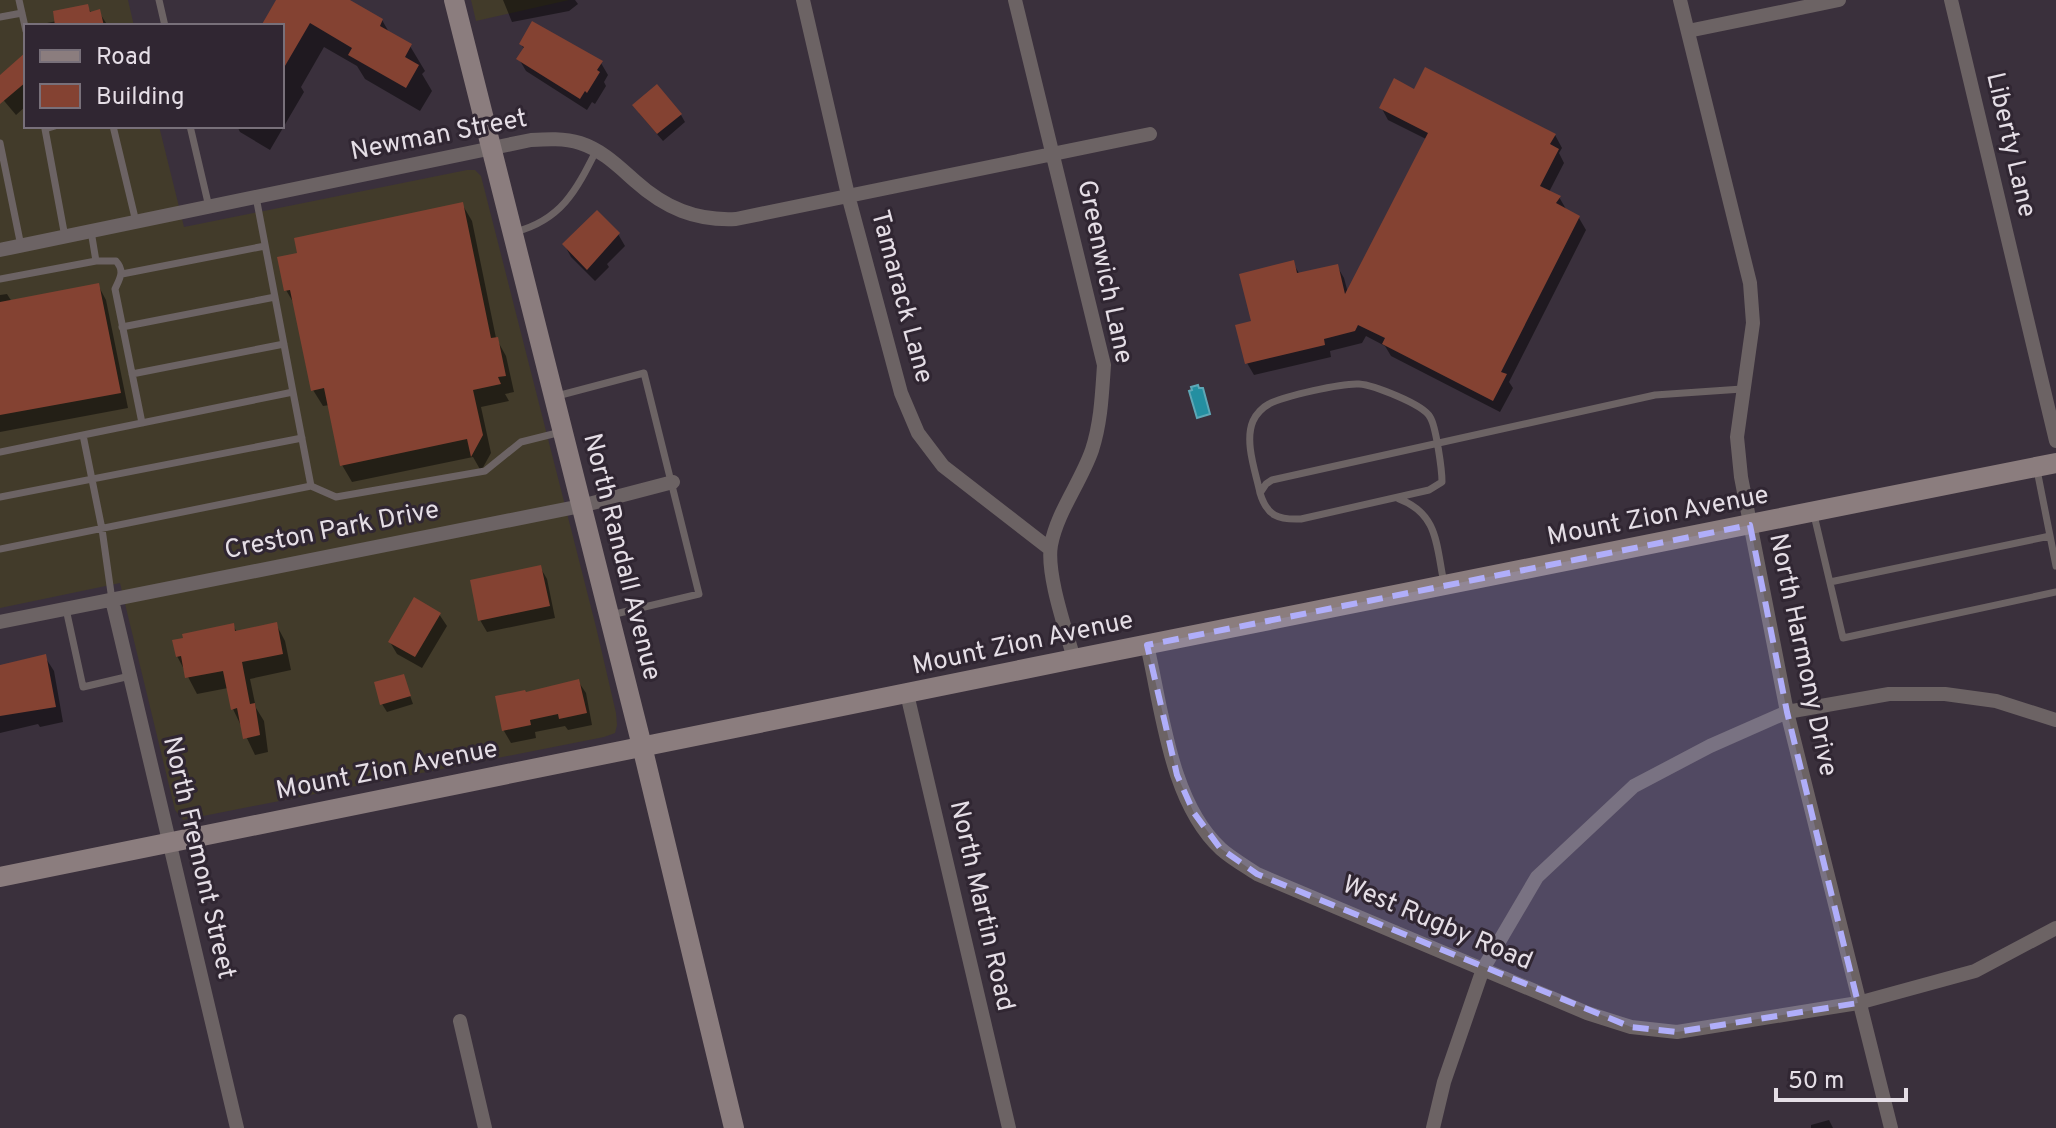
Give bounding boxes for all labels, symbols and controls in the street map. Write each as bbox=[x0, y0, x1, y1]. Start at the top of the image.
legend bbox=[24, 24, 284, 128]
text: Road bbox=[96, 43, 152, 73]
street label: Liberty Lane bbox=[1977, 69, 2043, 221]
text: Building bbox=[96, 83, 185, 113]
street label: Newman Street bbox=[348, 103, 530, 169]
street label: Greenwich Lane bbox=[1068, 177, 1140, 367]
street label: Tamarack Lane bbox=[862, 207, 940, 387]
street label: North Randall Avenue bbox=[574, 430, 668, 684]
street label: Mount Zion Avenue bbox=[1544, 479, 1772, 555]
street label: Creston Park Drive bbox=[222, 494, 442, 568]
street label: North Harmony Drive bbox=[1760, 530, 1844, 780]
street label: Mount Zion Avenue bbox=[910, 604, 1136, 684]
street label: North Fremont Street bbox=[154, 733, 242, 983]
street label: Mount Zion Avenue bbox=[273, 733, 501, 809]
street label: North Martin Road bbox=[941, 798, 1021, 1014]
street label: West Rugby Road bbox=[1337, 869, 1537, 979]
scale bar bbox=[1776, 1052, 1906, 1102]
text: 50 m bbox=[1788, 1067, 1844, 1097]

